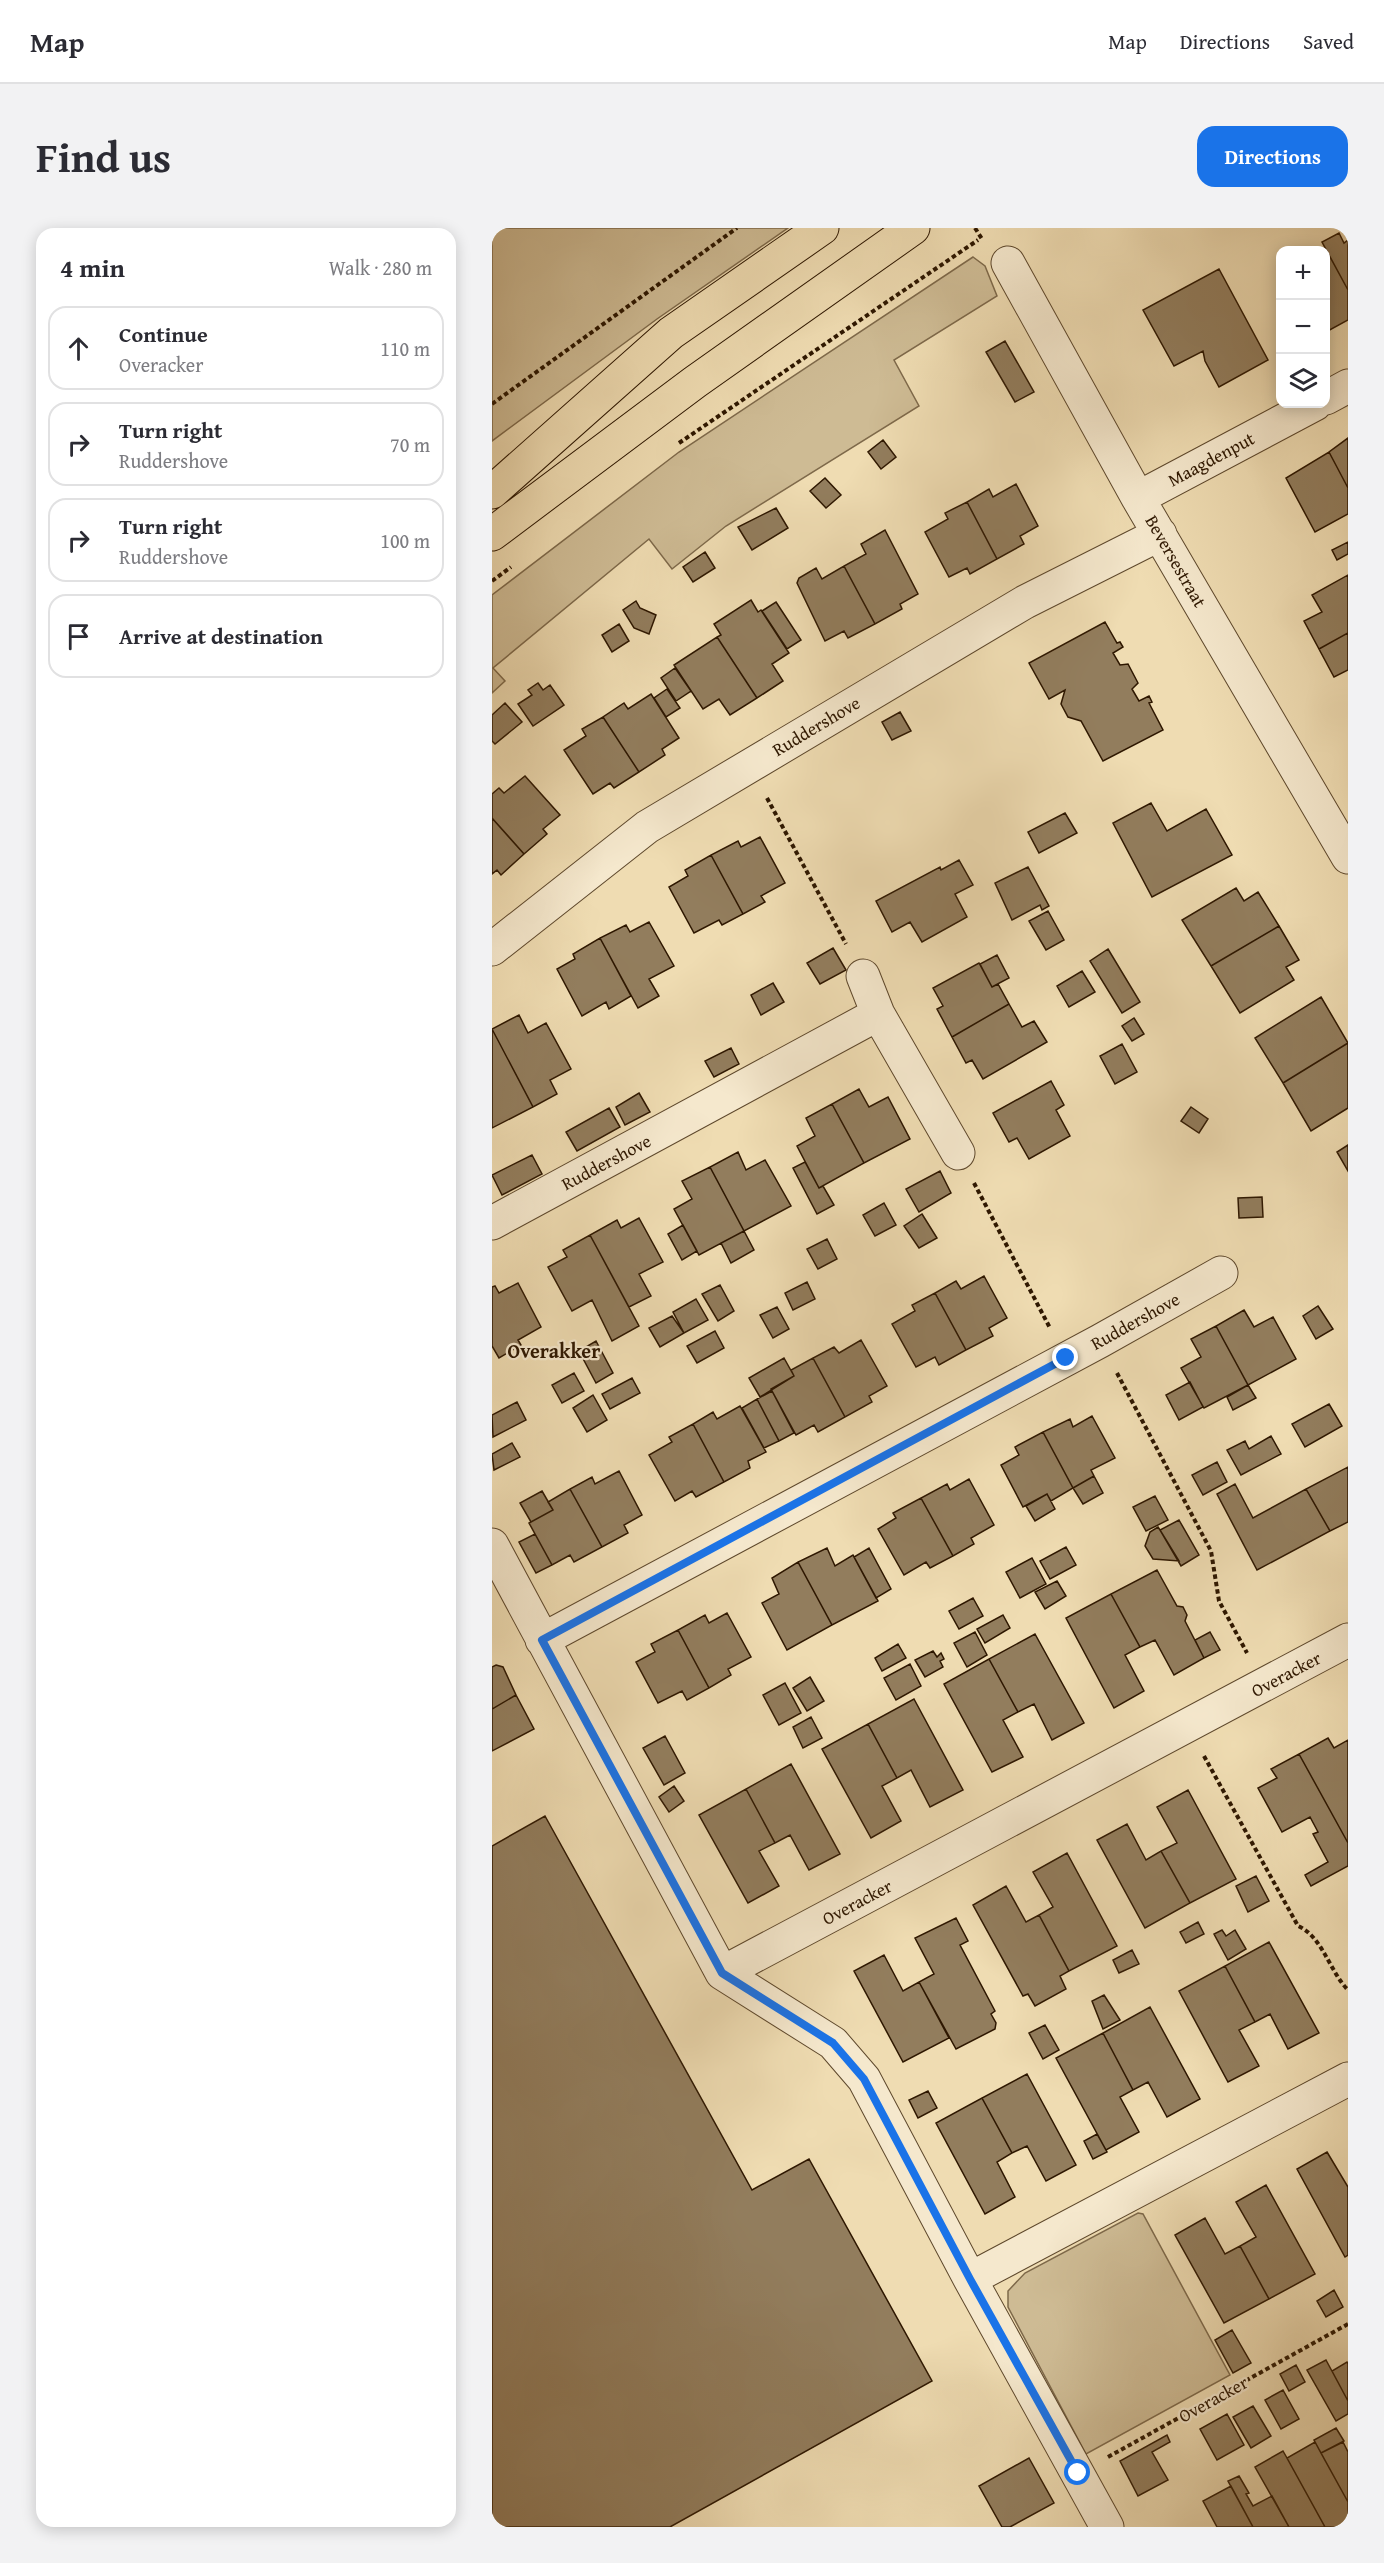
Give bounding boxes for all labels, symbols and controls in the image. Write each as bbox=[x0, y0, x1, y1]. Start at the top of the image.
text: Map bbox=[30, 21, 84, 62]
text: Map bbox=[1108, 26, 1147, 57]
text: Directions bbox=[1180, 26, 1270, 57]
text: Saved bbox=[1303, 26, 1354, 57]
text: Find us bbox=[36, 126, 171, 187]
button: Directions bbox=[1197, 126, 1348, 187]
map controls bbox=[1276, 246, 1330, 408]
button: + bbox=[1276, 246, 1330, 300]
text: 4 min bbox=[60, 248, 125, 287]
text: Walk · 280 m bbox=[329, 253, 432, 282]
button: − bbox=[1276, 300, 1330, 354]
text: Continue bbox=[119, 318, 208, 350]
icon: ahead bbox=[62, 332, 95, 365]
text: 110 m bbox=[380, 334, 430, 363]
text: Overacker bbox=[119, 350, 203, 379]
button: layers bbox=[1276, 354, 1330, 408]
text: Turn right bbox=[119, 414, 222, 446]
street label: Maagdenput bbox=[1163, 425, 1260, 493]
icon: right bbox=[62, 428, 95, 461]
text: 70 m bbox=[390, 430, 430, 459]
text: Ruddershove bbox=[119, 446, 228, 475]
text: Turn right bbox=[119, 510, 222, 542]
street label: Beversestraat bbox=[1139, 510, 1214, 613]
icon: right bbox=[62, 524, 95, 557]
text: 100 m bbox=[380, 526, 430, 555]
text: Ruddershove bbox=[119, 542, 228, 571]
icon: arrive bbox=[62, 620, 95, 653]
text: Arrive at destination bbox=[119, 620, 323, 652]
street label: Ruddershove bbox=[767, 689, 865, 763]
street label: Ruddershove bbox=[556, 1127, 656, 1197]
street label: Ruddershove bbox=[1085, 1285, 1185, 1357]
district label: Overakker bbox=[508, 1336, 600, 1365]
route end bbox=[1052, 1344, 1078, 1370]
street label: Overacker bbox=[1246, 1644, 1326, 1704]
street label: Overacker bbox=[817, 1872, 897, 1932]
street label: Overacker bbox=[1173, 2368, 1253, 2429]
route start bbox=[1064, 2459, 1090, 2485]

